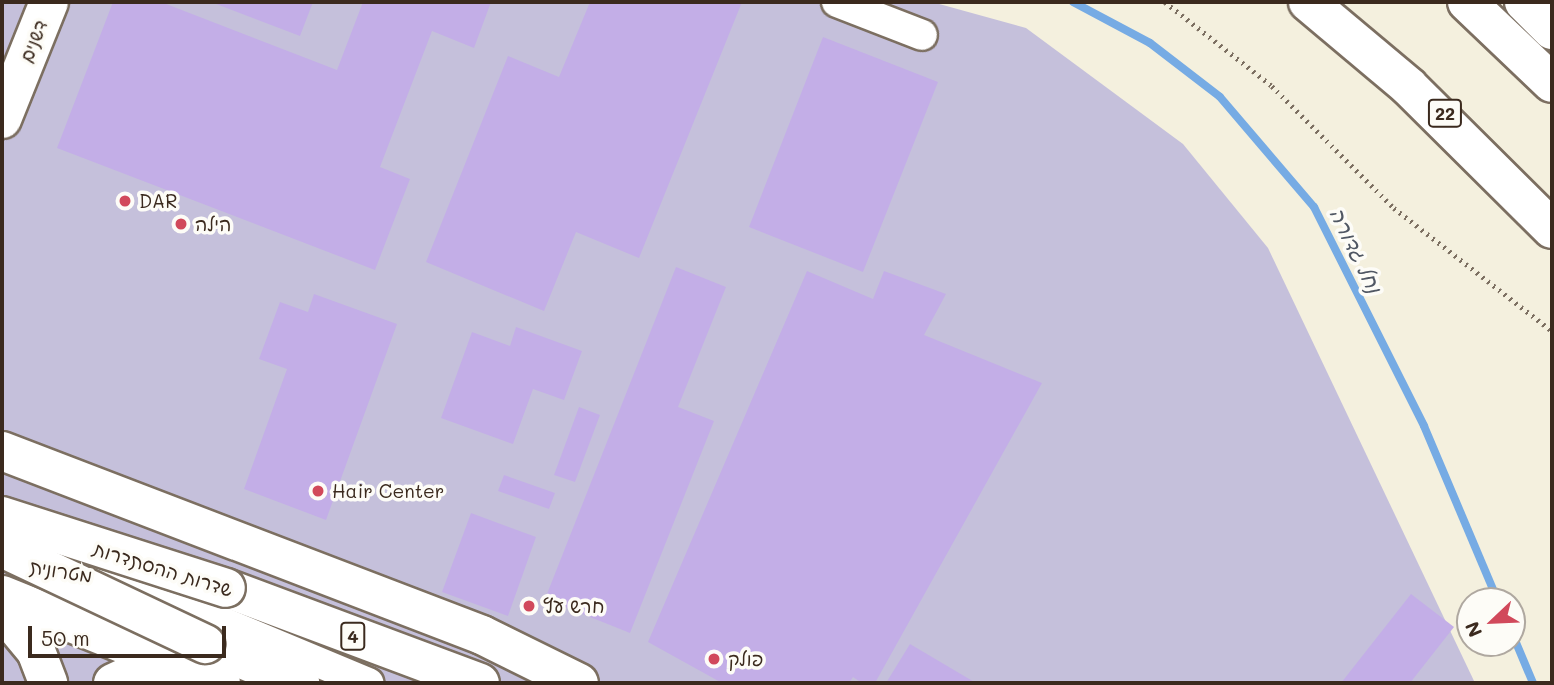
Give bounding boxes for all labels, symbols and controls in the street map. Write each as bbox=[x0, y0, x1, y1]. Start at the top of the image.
street label: דשנים bbox=[14, 16, 52, 66]
road number: 22 bbox=[1428, 98, 1462, 128]
place label: DAR bbox=[139, 190, 177, 212]
marker: DAR bbox=[117, 193, 133, 209]
water label: נחל גדורה bbox=[1325, 203, 1387, 297]
place label: הילה bbox=[195, 213, 231, 235]
marker: הילה bbox=[173, 216, 189, 232]
place label: Hair Center bbox=[332, 480, 444, 502]
marker: Hair Center bbox=[310, 483, 326, 499]
street label: שדרות ההסתדרות bbox=[90, 537, 236, 601]
street label: מטרונית bbox=[28, 555, 94, 587]
north arrow bbox=[1456, 587, 1526, 657]
place label: חרש עץ bbox=[543, 595, 605, 617]
marker: חרש עץ bbox=[521, 598, 537, 614]
scale bar bbox=[32, 612, 229, 656]
text: N bbox=[1459, 618, 1487, 641]
road number: 4 bbox=[339, 622, 367, 650]
text: 50 m bbox=[41, 624, 90, 651]
place label: פולק bbox=[728, 648, 763, 670]
marker: פולק bbox=[706, 651, 722, 667]

